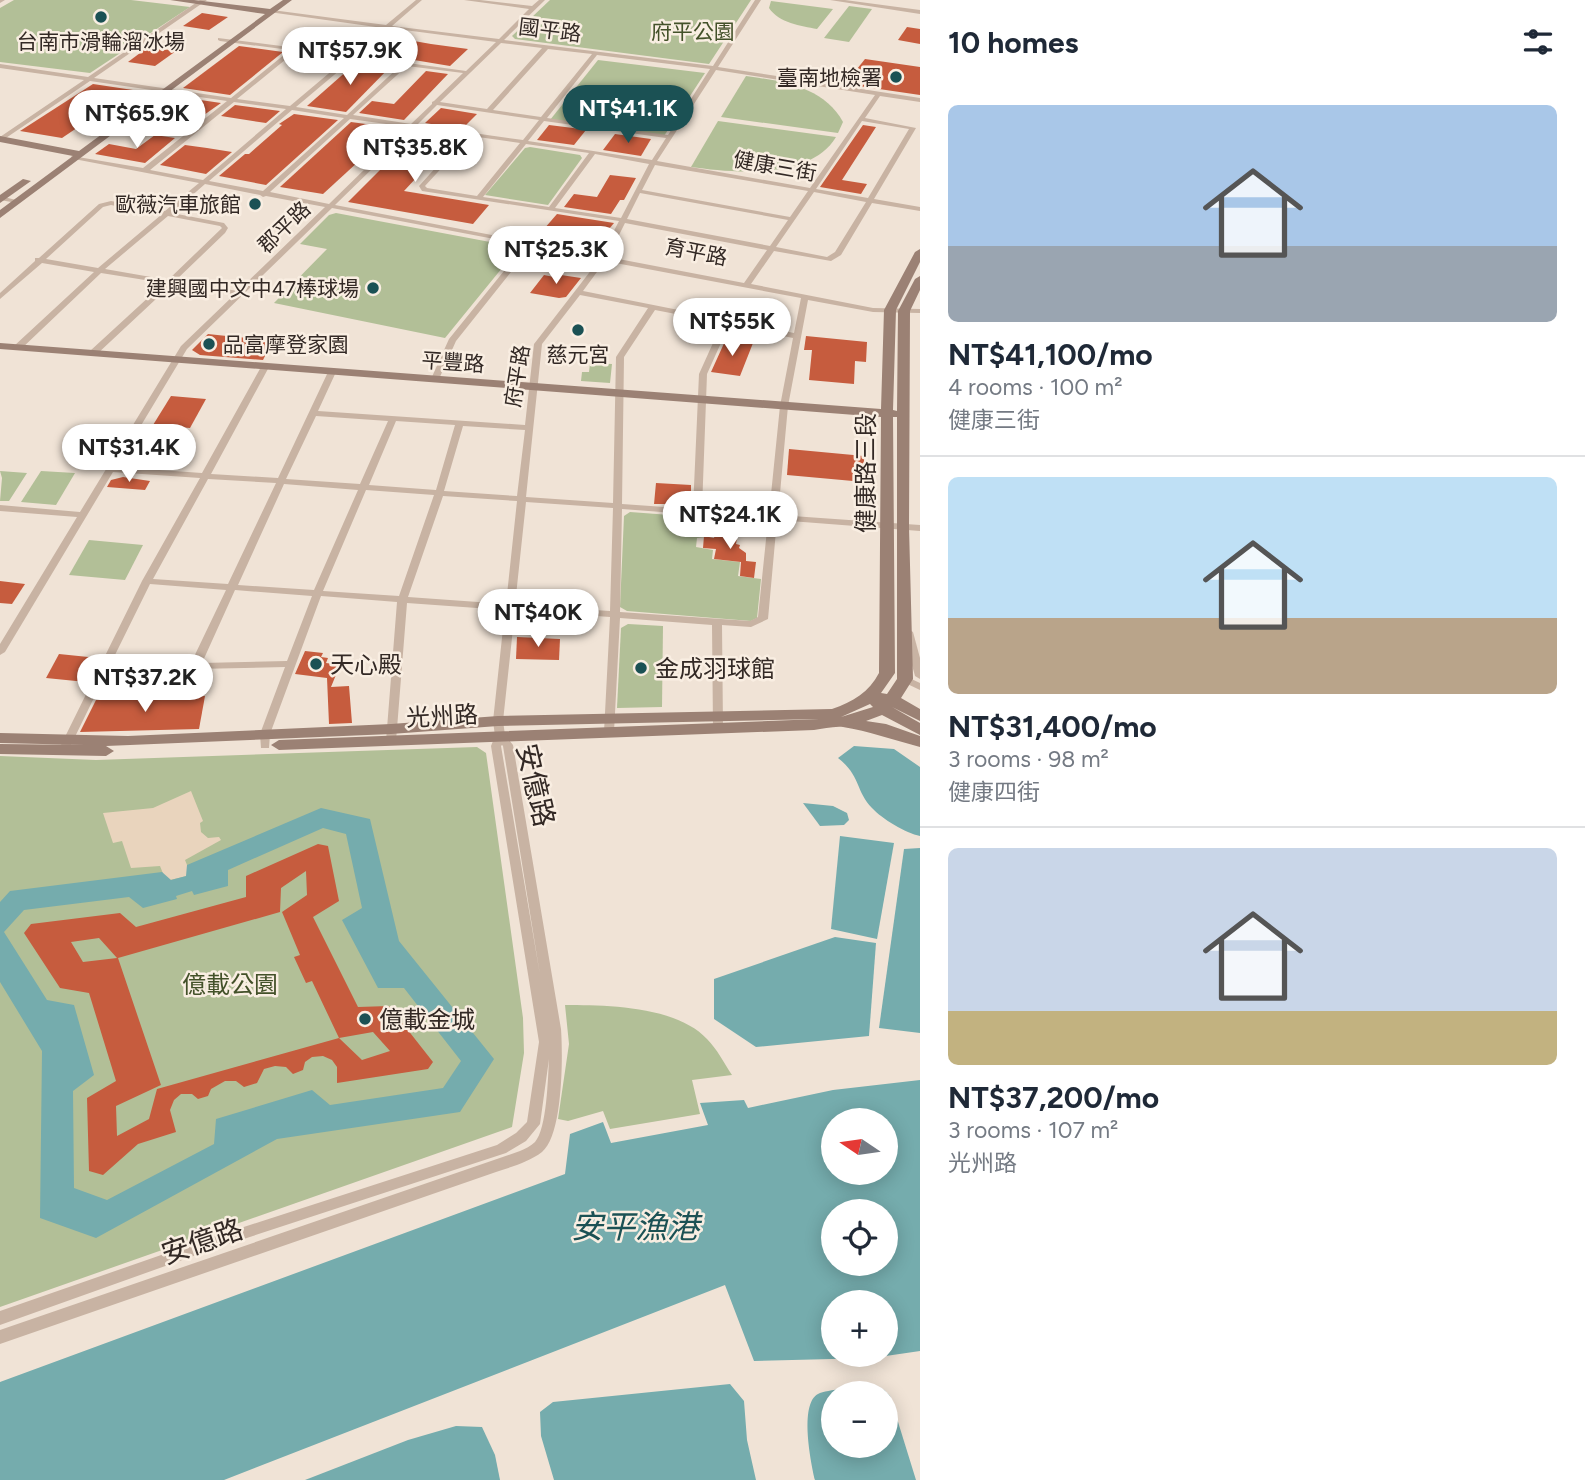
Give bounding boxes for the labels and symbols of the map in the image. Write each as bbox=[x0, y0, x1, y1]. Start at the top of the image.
marker: 台南市滑輪溜冰場 bbox=[93, 9, 109, 25]
street label: 國平路 bbox=[517, 14, 583, 46]
park label: 府平公園 bbox=[651, 19, 735, 44]
pin: NT$57.9K bbox=[278, 28, 422, 87]
place label: 台南市滑輪溜冰場 bbox=[17, 29, 185, 54]
place label: 臺南地檢署 bbox=[777, 65, 882, 90]
marker: 臺南地檢署 bbox=[888, 69, 904, 85]
pin: NT$41.1K bbox=[556, 86, 700, 145]
pin: NT$65.9K bbox=[65, 90, 209, 150]
pin: NT$35.8K bbox=[343, 124, 487, 184]
street label: 健康三街 bbox=[731, 146, 819, 186]
place label: 歐薇汽車旅館 bbox=[115, 192, 241, 217]
marker: 歐薇汽車旅館 bbox=[247, 196, 263, 212]
street label: 郡平路 bbox=[253, 196, 315, 258]
pin: NT$25.3K bbox=[484, 226, 628, 286]
street label: 育平路 bbox=[663, 234, 729, 270]
place label: 建興國中文中47棒球場 bbox=[146, 276, 359, 301]
marker: 建興國中文中47棒球場 bbox=[365, 280, 381, 296]
pin: NT$55K bbox=[675, 298, 789, 358]
marker: 慈元宮 bbox=[570, 322, 586, 338]
place label: 品富摩登家園 bbox=[223, 332, 349, 357]
marker: 品富摩登家園 bbox=[201, 336, 217, 352]
place label: 慈元宮 bbox=[547, 342, 610, 367]
street label: 府平路 bbox=[500, 343, 534, 409]
street label: 平豐路 bbox=[421, 347, 485, 377]
street label: 健康路三段 bbox=[851, 413, 880, 533]
pin: NT$31.4K bbox=[57, 424, 201, 484]
pin: NT$24.1K bbox=[658, 491, 802, 551]
pin: NT$40K bbox=[481, 590, 595, 649]
place label: 天心殿 bbox=[330, 650, 402, 679]
pin: NT$37.2K bbox=[73, 654, 217, 714]
place label: 金成羽球館 bbox=[655, 654, 775, 683]
marker: 天心殿 bbox=[308, 656, 324, 672]
marker: 金成羽球館 bbox=[633, 660, 649, 676]
street label: 光州路 bbox=[405, 700, 479, 732]
street label: 安億路 bbox=[510, 740, 562, 830]
park label: 億載公園 bbox=[182, 970, 278, 999]
place label: 億載金城 bbox=[379, 1005, 475, 1034]
marker: 億載金城 bbox=[357, 1011, 373, 1027]
north arrow bbox=[821, 1108, 898, 1185]
water label: 安平漁港 bbox=[571, 1208, 703, 1246]
street label: 安億路 bbox=[157, 1211, 247, 1271]

